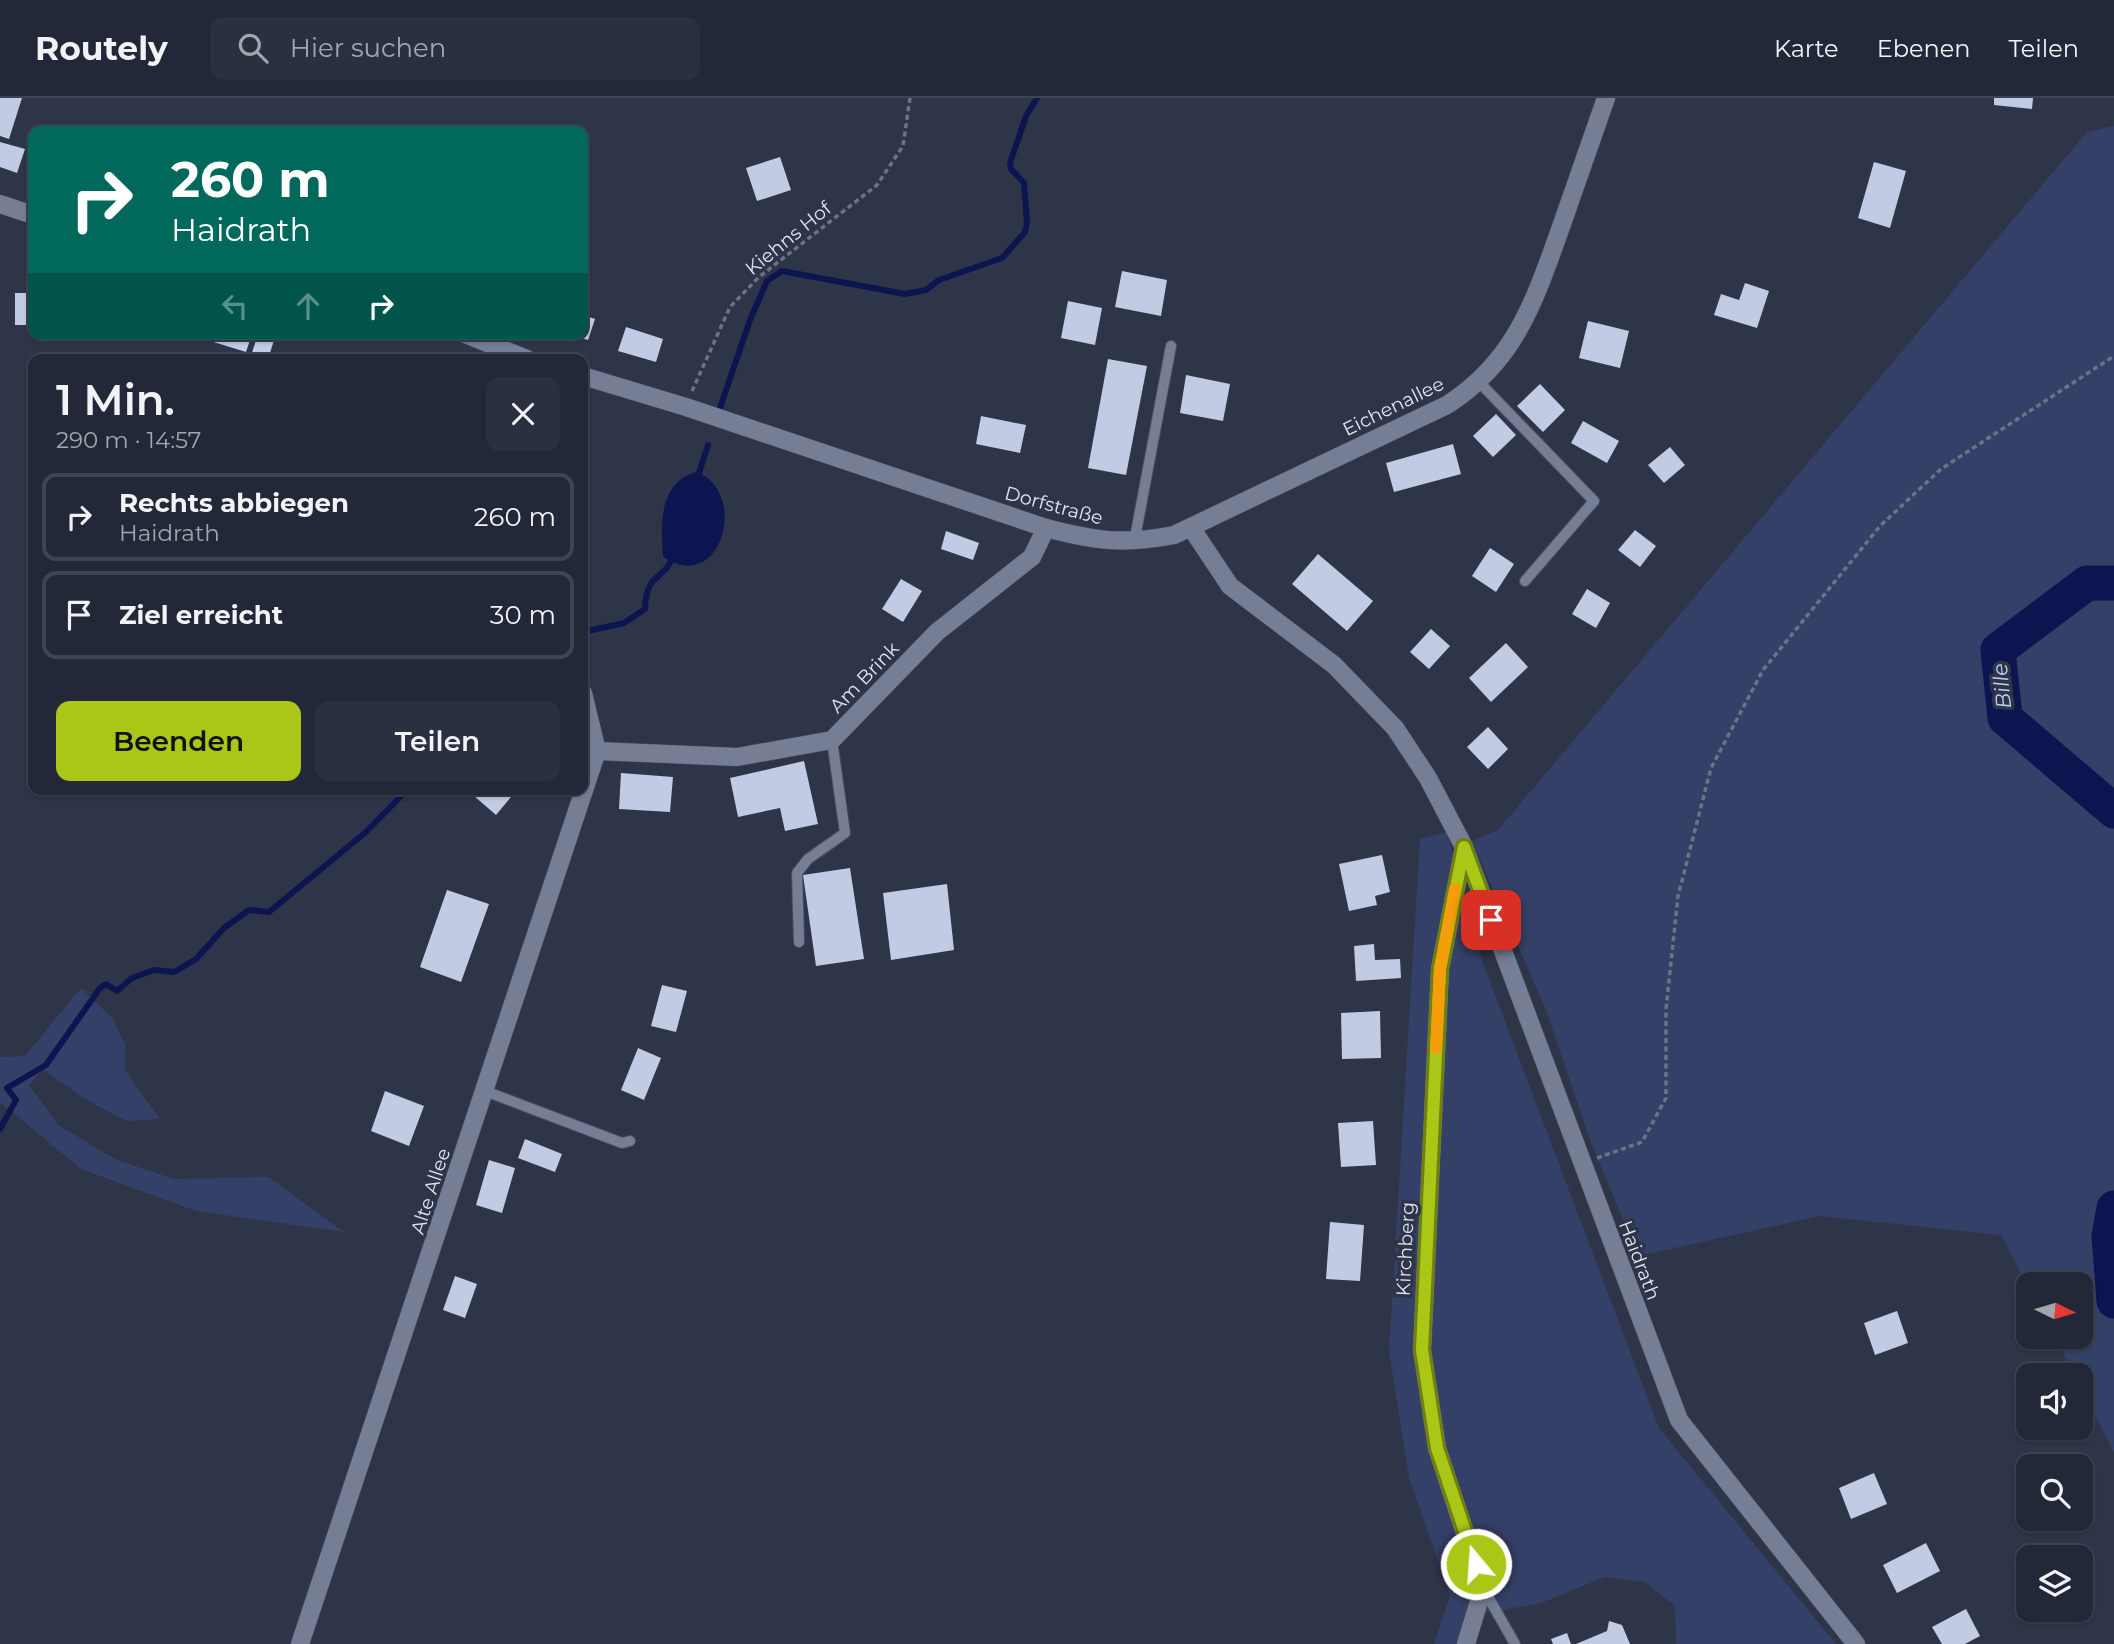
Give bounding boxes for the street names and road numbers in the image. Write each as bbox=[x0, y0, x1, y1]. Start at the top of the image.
street label: Kiehns Hof bbox=[741, 196, 837, 280]
street label: Eichenallee bbox=[1339, 372, 1448, 441]
street label: Dorfstraße bbox=[1002, 481, 1106, 530]
street label: Am Brink bbox=[825, 637, 904, 718]
street label: Alte Allee bbox=[406, 1145, 455, 1237]
street label: Kirchberg bbox=[1392, 1201, 1419, 1297]
street label: Haidrath bbox=[1614, 1217, 1665, 1303]

